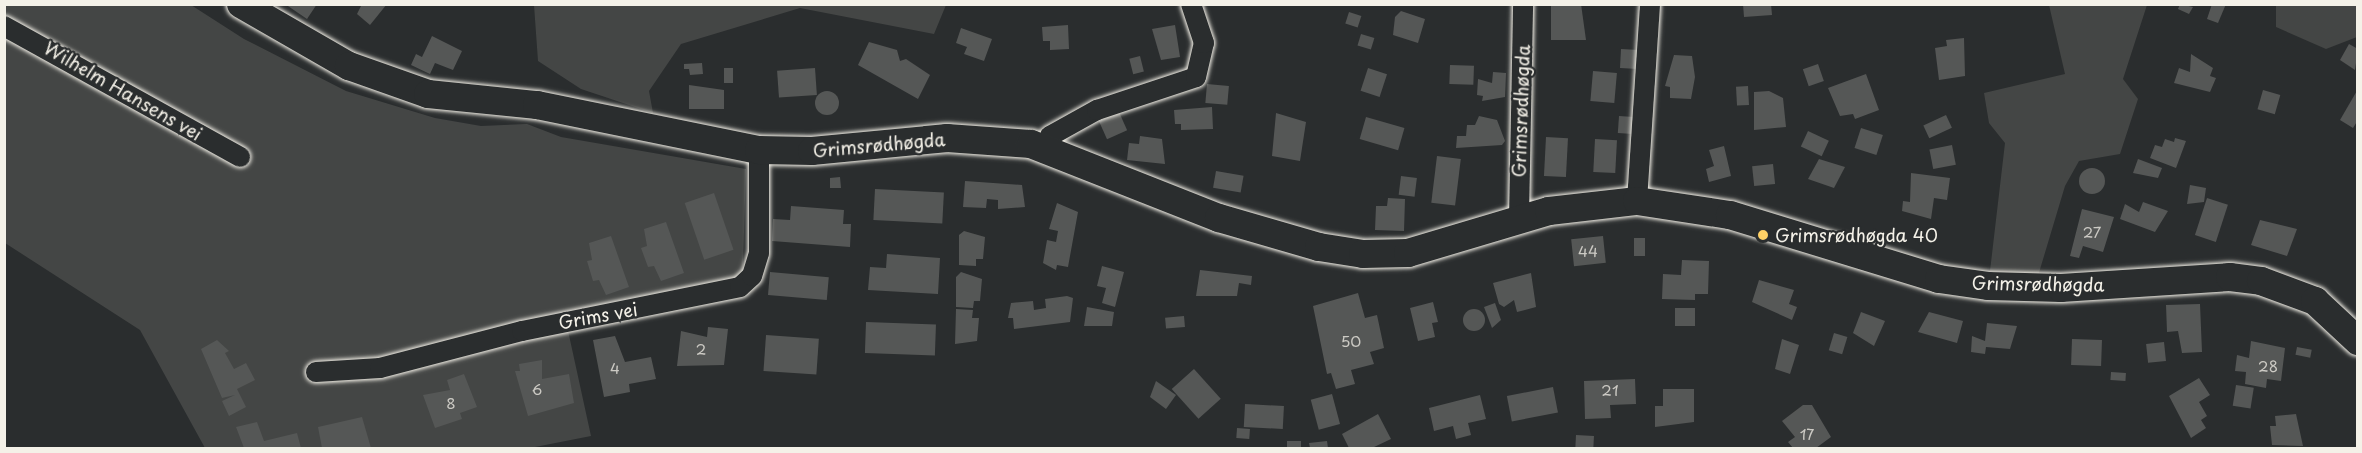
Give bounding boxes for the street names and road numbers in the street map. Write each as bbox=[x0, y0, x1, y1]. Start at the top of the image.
street label: Wilhelm Hansens vei bbox=[40, 37, 206, 145]
street label: Grimsrødhøgda bbox=[1508, 44, 1534, 178]
street label: Grimsrødhøgda bbox=[812, 128, 946, 162]
street label: Grimsrødhøgda bbox=[1971, 272, 2105, 296]
street label: Grims vei bbox=[556, 298, 640, 334]

